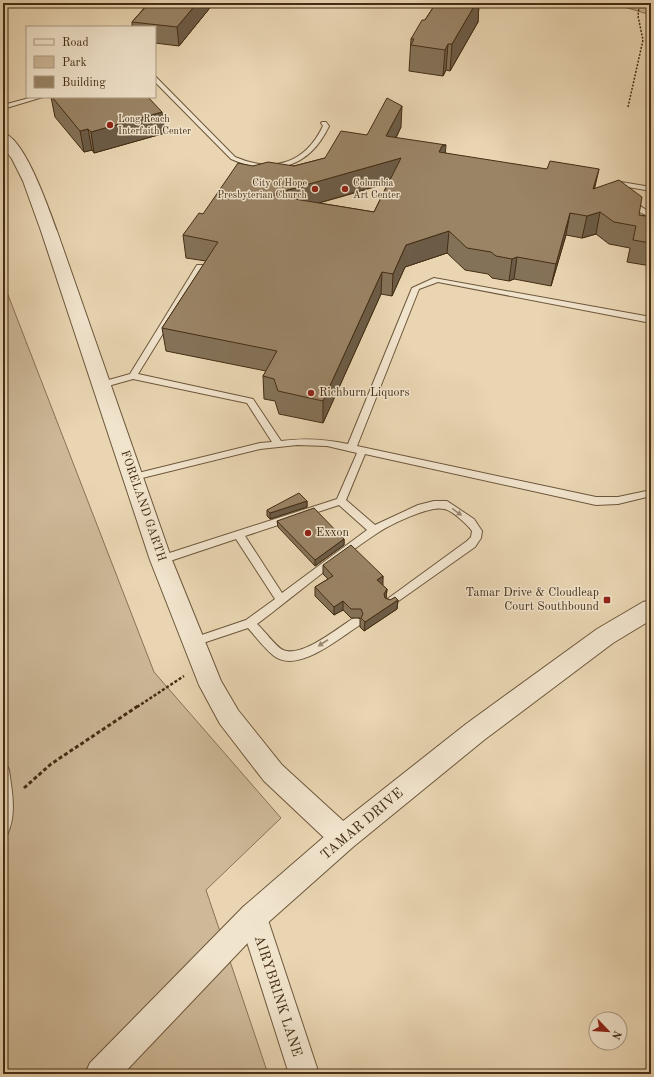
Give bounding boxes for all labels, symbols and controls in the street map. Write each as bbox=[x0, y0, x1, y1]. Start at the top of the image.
legend bbox=[26, 26, 156, 98]
text: Road bbox=[62, 37, 89, 49]
text: Park bbox=[62, 57, 87, 69]
text: Building bbox=[62, 77, 106, 89]
place label: Long Reach Interfaith Center bbox=[118, 114, 191, 136]
marker: Long Reach Interfaith Center bbox=[105, 120, 115, 130]
place label: City of Hope Presbyterian Church bbox=[217, 178, 308, 200]
place label: Columbia Art Center bbox=[353, 178, 400, 200]
marker: City of Hope Presbyterian Church bbox=[310, 184, 320, 194]
marker: Columbia Art Center bbox=[340, 184, 350, 194]
place label: Richburn Liquors bbox=[319, 387, 410, 399]
marker: Richburn Liquors bbox=[306, 388, 316, 398]
street label: FORELAND GARTH bbox=[118, 449, 168, 563]
one-way arrow bbox=[452, 508, 463, 517]
place label: Exxon bbox=[316, 527, 349, 539]
marker: Exxon bbox=[303, 528, 313, 538]
place label: Tamar Drive & Cloudleap Court Southbound bbox=[466, 587, 599, 613]
marker: Tamar Drive & Cloudleap Court Southbound bbox=[602, 595, 612, 605]
one-way arrow bbox=[318, 639, 328, 647]
street label: TAMAR DRIVE bbox=[318, 786, 406, 862]
street label: AIRYBRINK LANE bbox=[252, 934, 304, 1058]
north arrow bbox=[588, 1011, 628, 1051]
text: N bbox=[609, 1028, 622, 1041]

